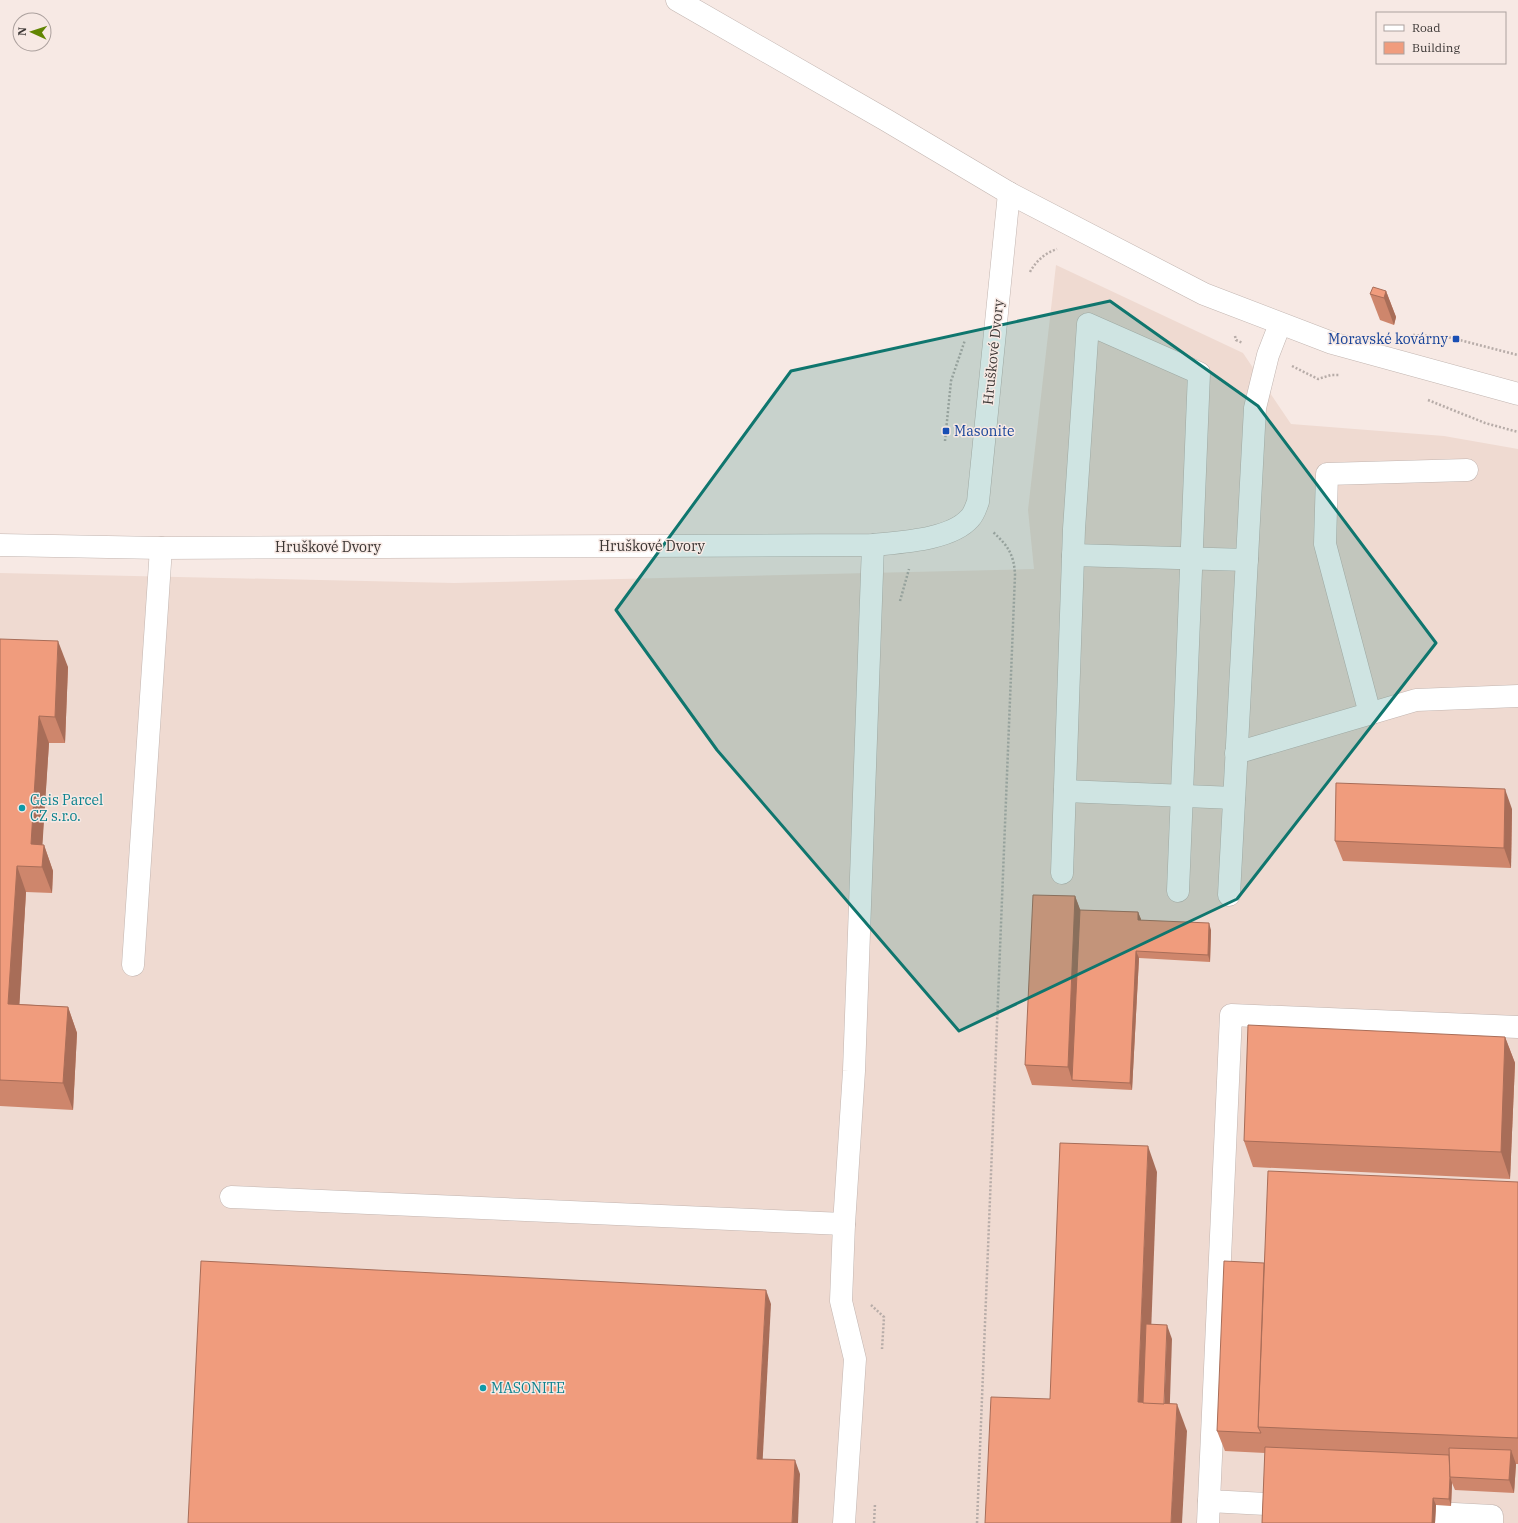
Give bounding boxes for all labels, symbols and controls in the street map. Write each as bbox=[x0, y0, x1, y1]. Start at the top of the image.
north arrow bbox=[12, 12, 52, 52]
legend bbox=[1376, 12, 1506, 64]
text: Road bbox=[1412, 20, 1441, 35]
text: N bbox=[15, 26, 29, 36]
text: Building bbox=[1412, 40, 1460, 55]
street label: Hruškové Dvory bbox=[979, 298, 1008, 406]
place label: Moravské kovárny bbox=[1328, 330, 1449, 348]
marker: Moravské kovárny bbox=[1451, 334, 1461, 344]
place label: Masonite bbox=[954, 422, 1014, 440]
marker: Masonite bbox=[941, 426, 951, 436]
street label: Hruškové Dvory bbox=[599, 537, 706, 555]
street label: Hruškové Dvory bbox=[275, 538, 382, 556]
place label: Geis Parcel CZ s.r.o. bbox=[30, 791, 103, 825]
marker: Geis Parcel CZ s.r.o. bbox=[17, 803, 27, 813]
place label: MASONITE bbox=[491, 1379, 565, 1397]
marker: MASONITE bbox=[478, 1383, 488, 1393]

